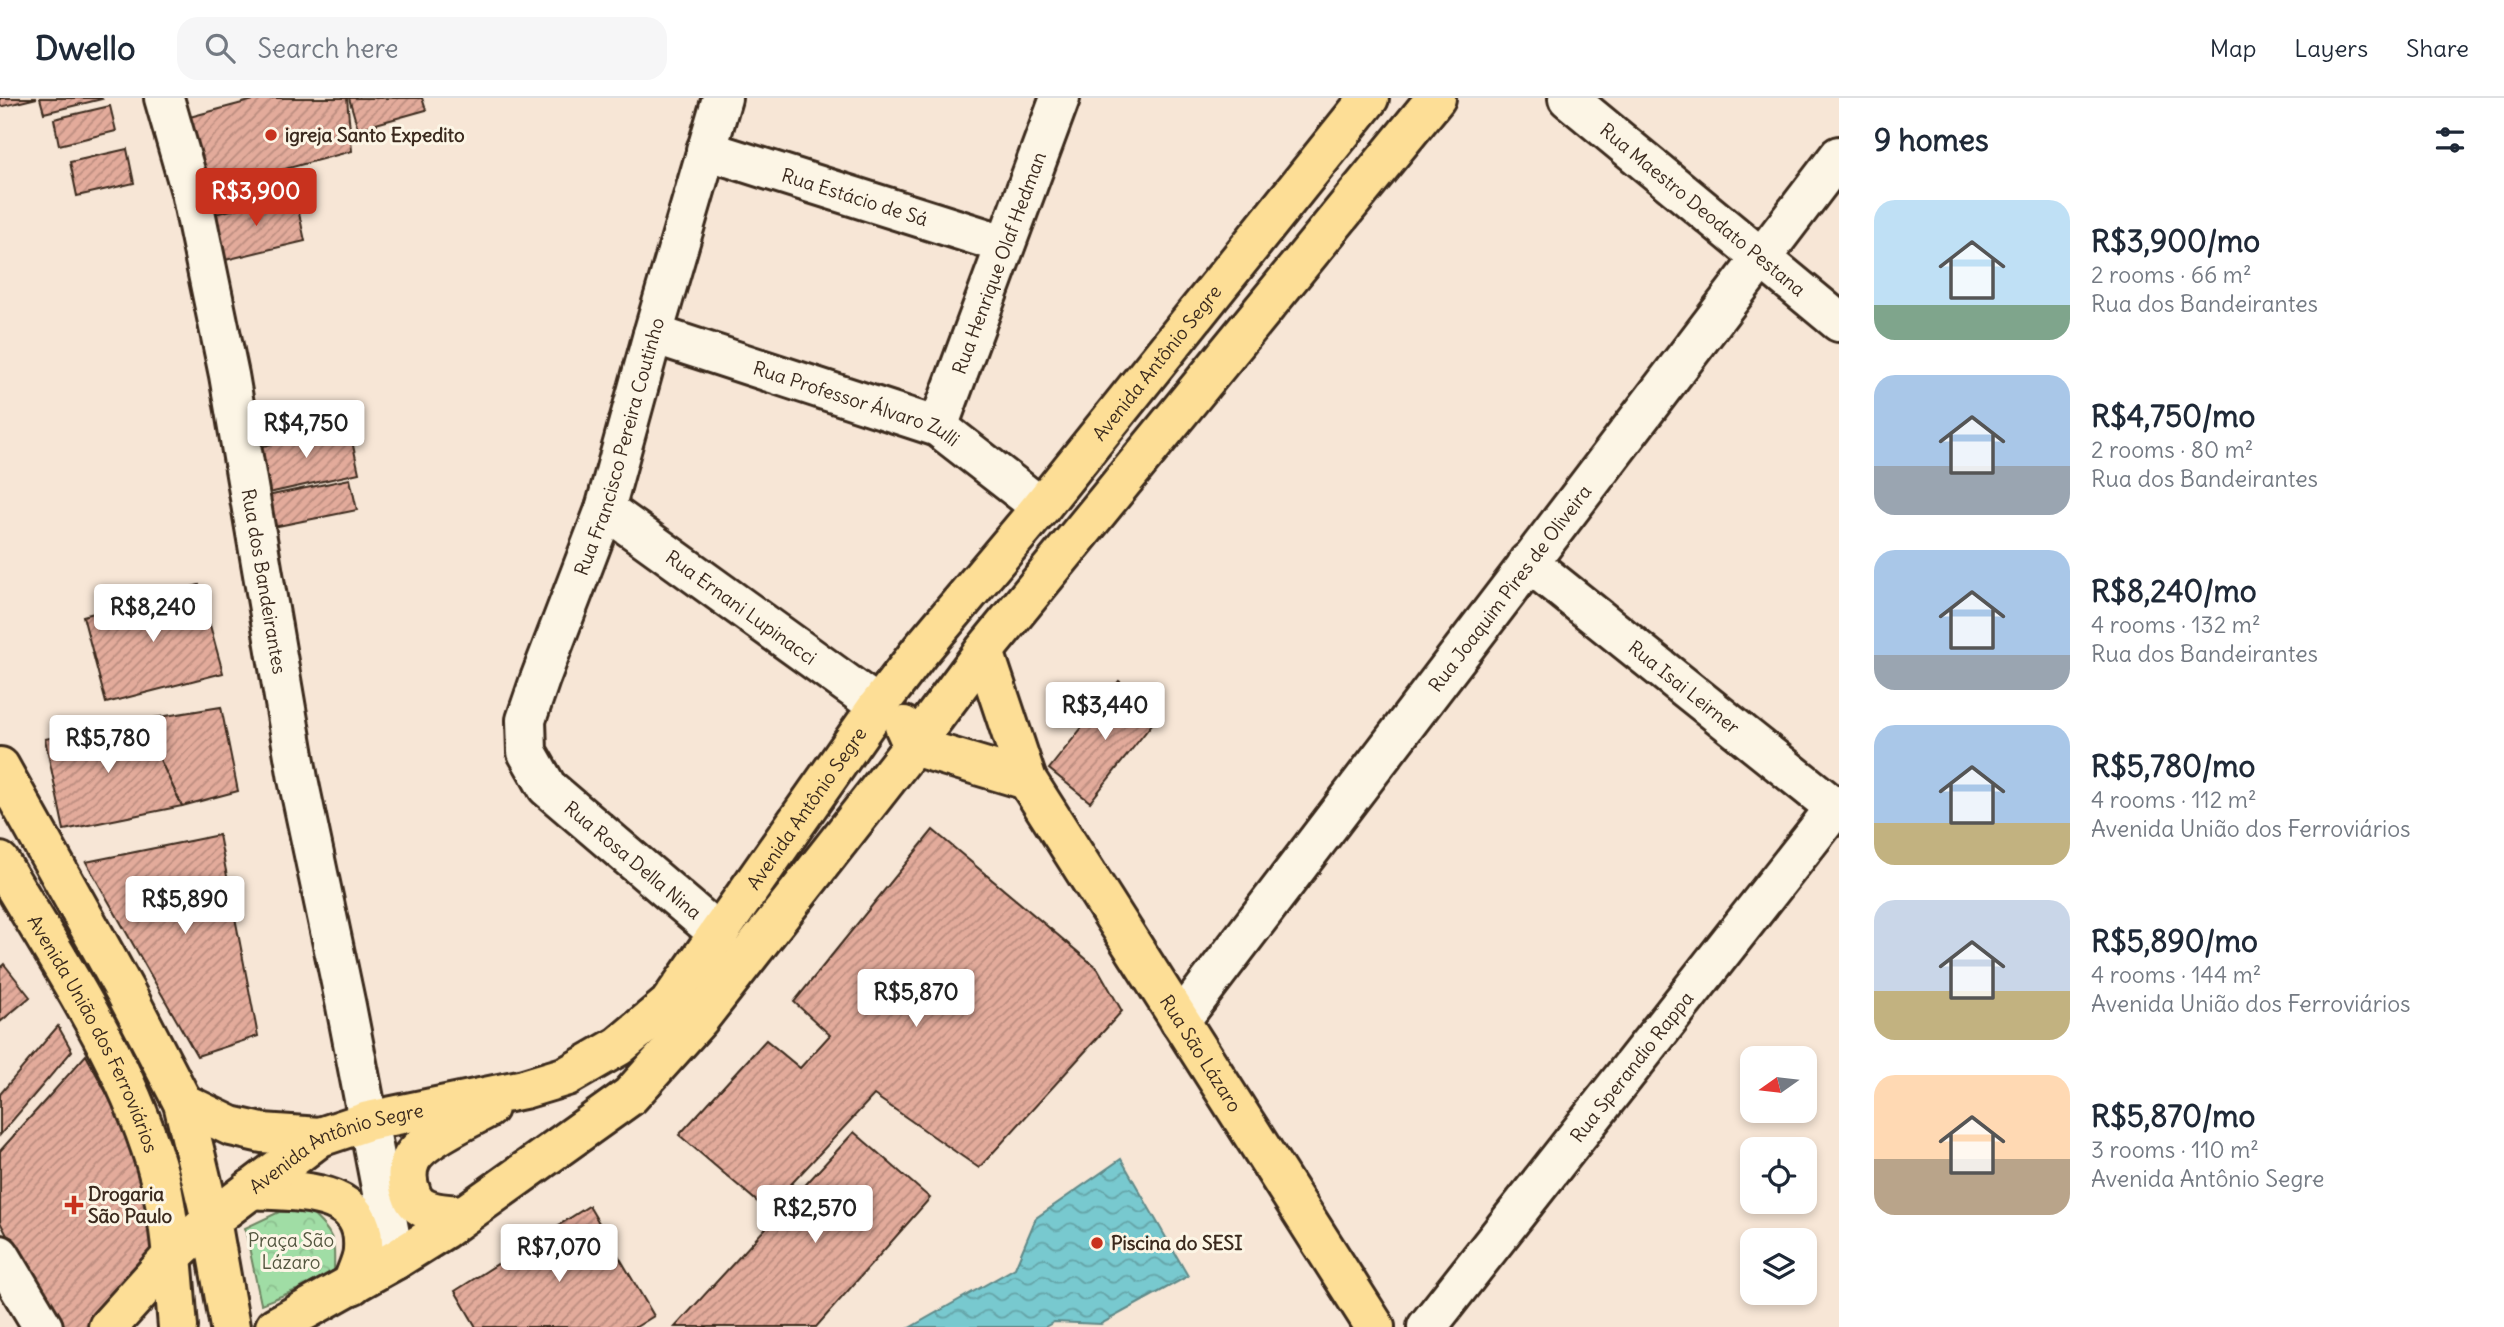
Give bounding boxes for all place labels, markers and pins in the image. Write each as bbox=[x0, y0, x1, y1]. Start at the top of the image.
place label: igreja Santo Expedito bbox=[285, 123, 465, 147]
marker: igreja Santo Expedito bbox=[263, 127, 279, 143]
pin: R$3,900 bbox=[191, 169, 321, 228]
pin: R$4,750 bbox=[241, 400, 371, 460]
pin: R$8,240 bbox=[88, 584, 218, 644]
pin: R$3,440 bbox=[1040, 682, 1170, 742]
pin: R$5,780 bbox=[43, 716, 173, 775]
pin: R$5,890 bbox=[120, 876, 250, 936]
pin: R$5,870 bbox=[851, 970, 981, 1029]
place label: Drogaria São Paulo bbox=[88, 1182, 173, 1228]
pin: R$2,570 bbox=[750, 1186, 880, 1245]
marker: Drogaria São Paulo bbox=[66, 1197, 82, 1213]
pin: R$7,070 bbox=[494, 1224, 624, 1284]
place label: Piscina do SESI bbox=[1111, 1231, 1242, 1255]
marker: Piscina do SESI bbox=[1089, 1235, 1105, 1251]

